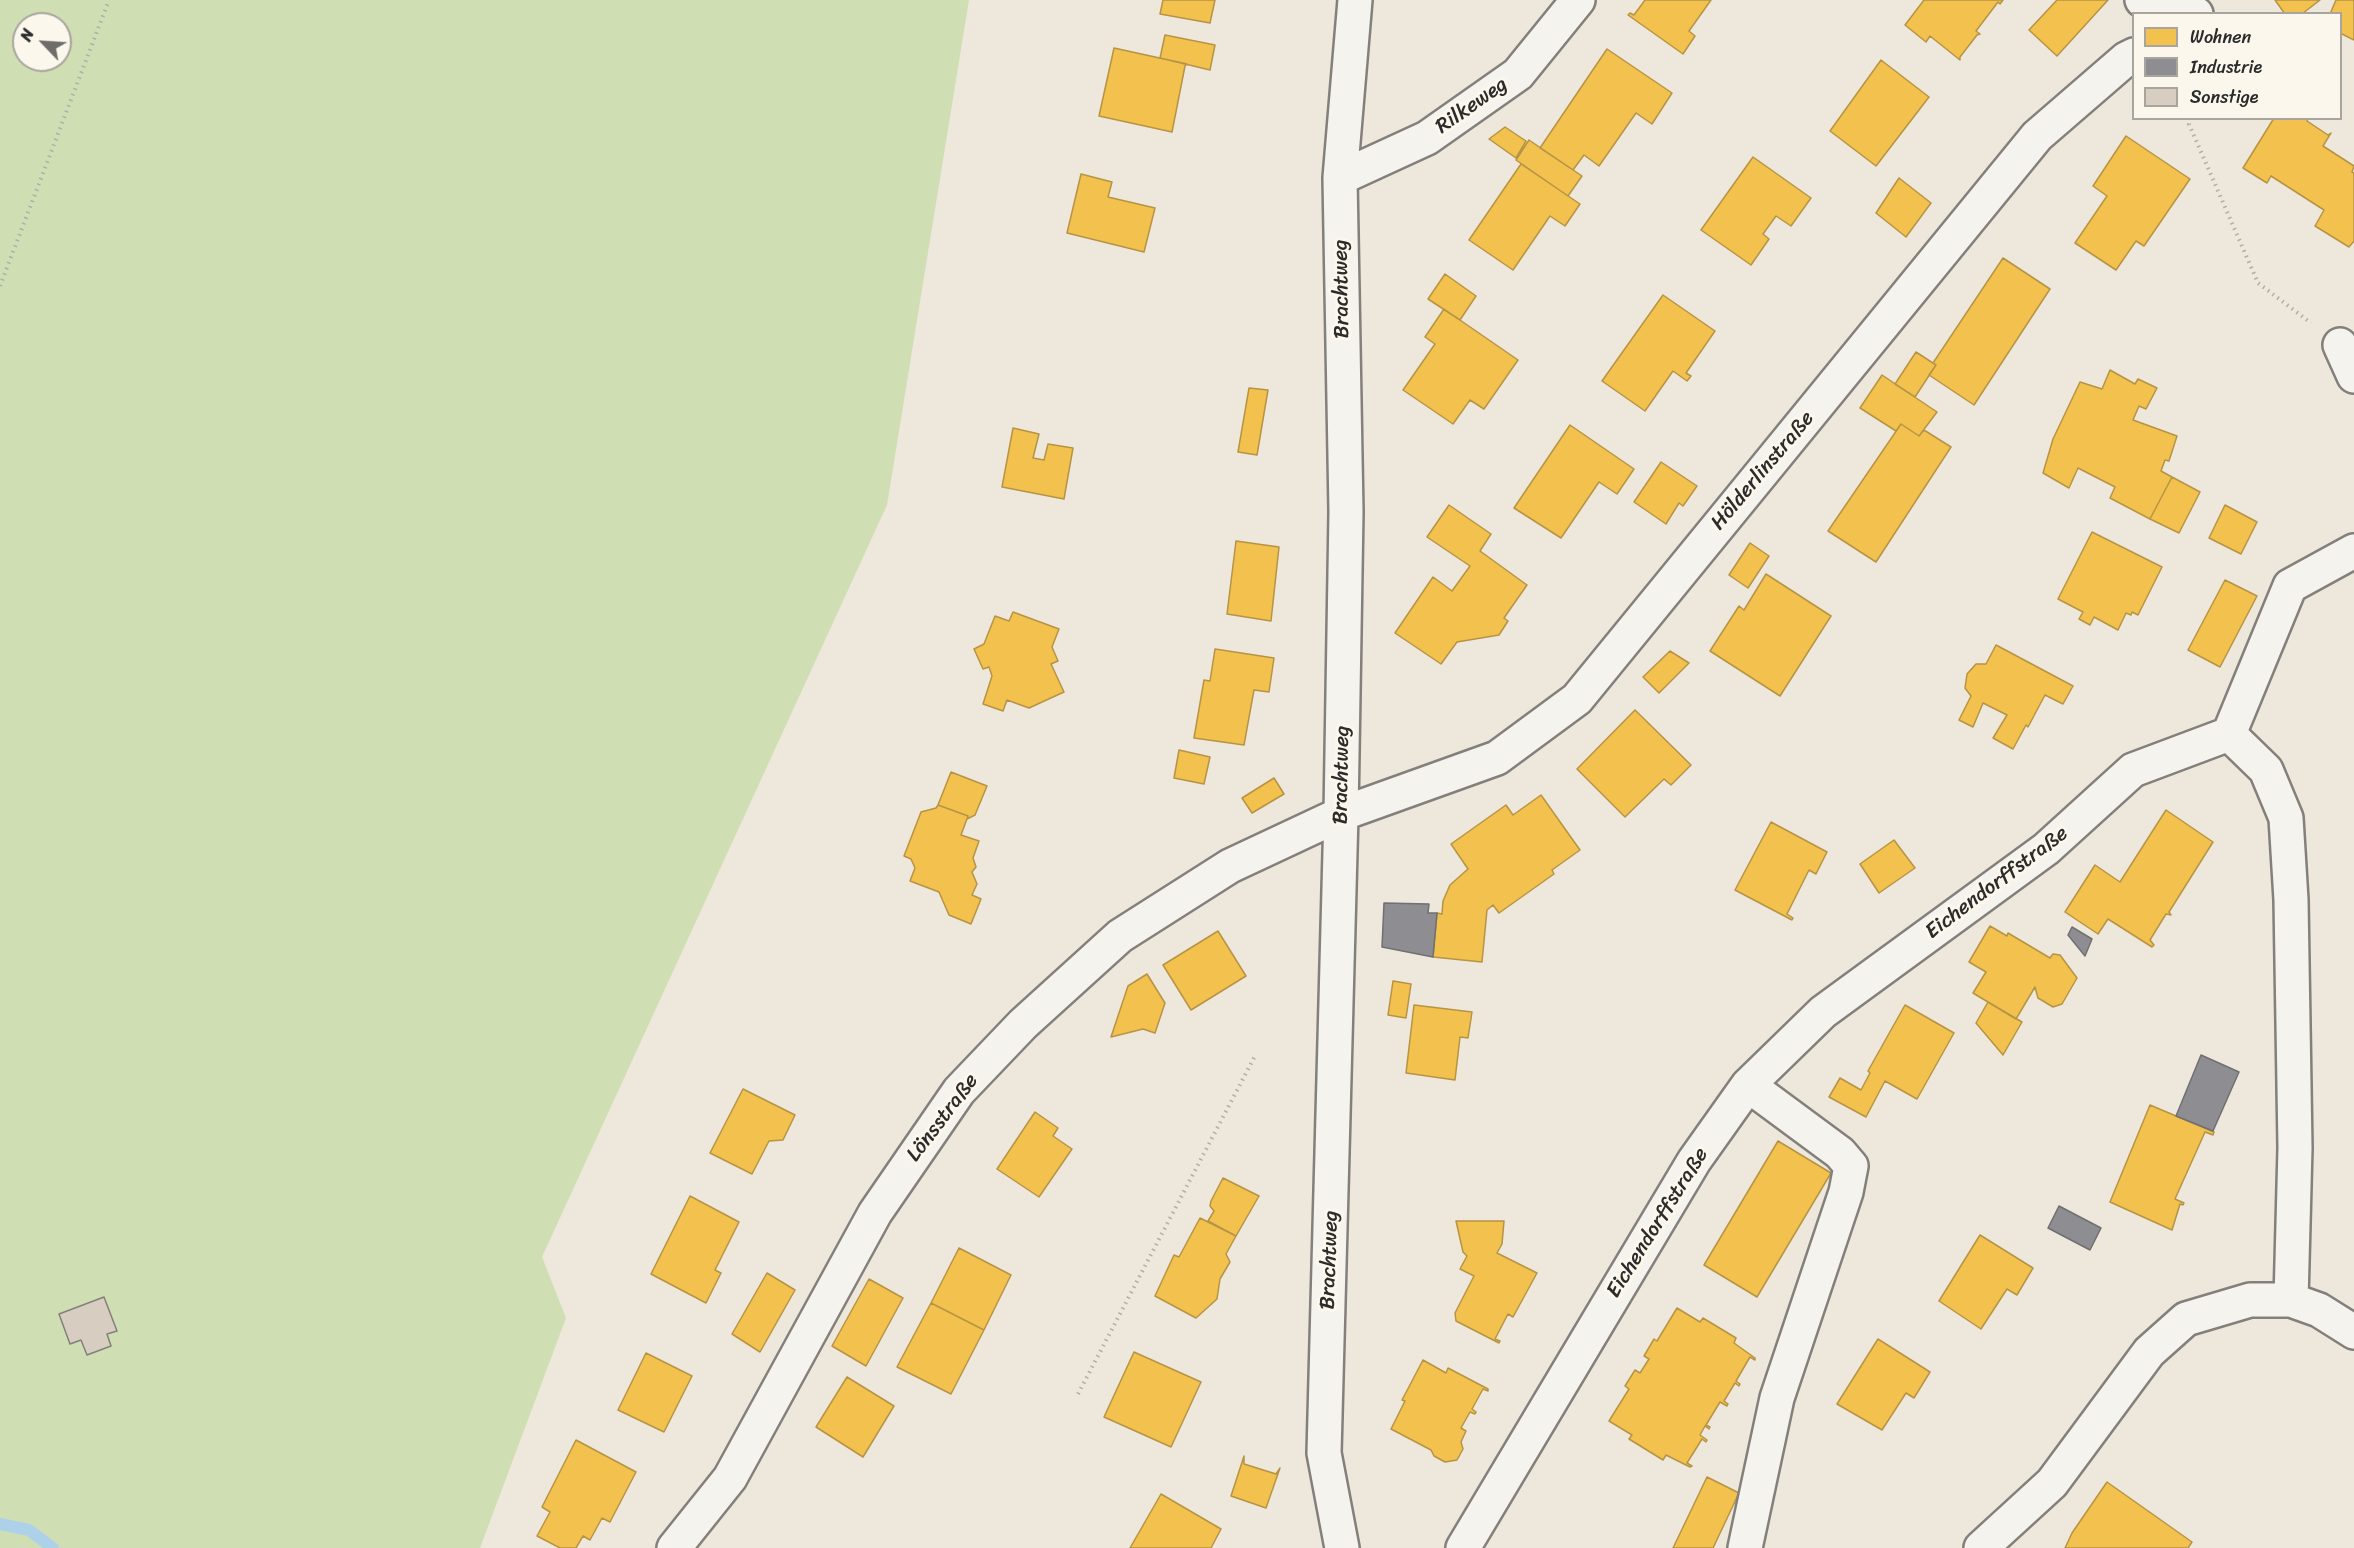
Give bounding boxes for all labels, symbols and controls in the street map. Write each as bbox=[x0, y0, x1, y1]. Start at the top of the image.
north arrow bbox=[12, 12, 72, 72]
legend bbox=[2132, 12, 2342, 120]
text: Wohnen bbox=[2190, 21, 2251, 53]
text: N bbox=[12, 24, 43, 46]
text: Industrie bbox=[2190, 51, 2262, 83]
street label: Rilkeweg bbox=[1431, 72, 1513, 140]
text: Sonstige bbox=[2190, 81, 2258, 113]
street label: Brachtweg bbox=[1329, 239, 1355, 339]
street label: Hölderlinstraße bbox=[1706, 406, 1820, 536]
street label: Brachtweg bbox=[1329, 725, 1355, 825]
street label: Eichendorffstraße bbox=[1921, 821, 2073, 945]
street label: Lönsstraße bbox=[902, 1069, 984, 1167]
street label: Eichendorffstraße bbox=[1602, 1143, 1714, 1303]
street label: Brachtweg bbox=[1316, 1210, 1344, 1310]

